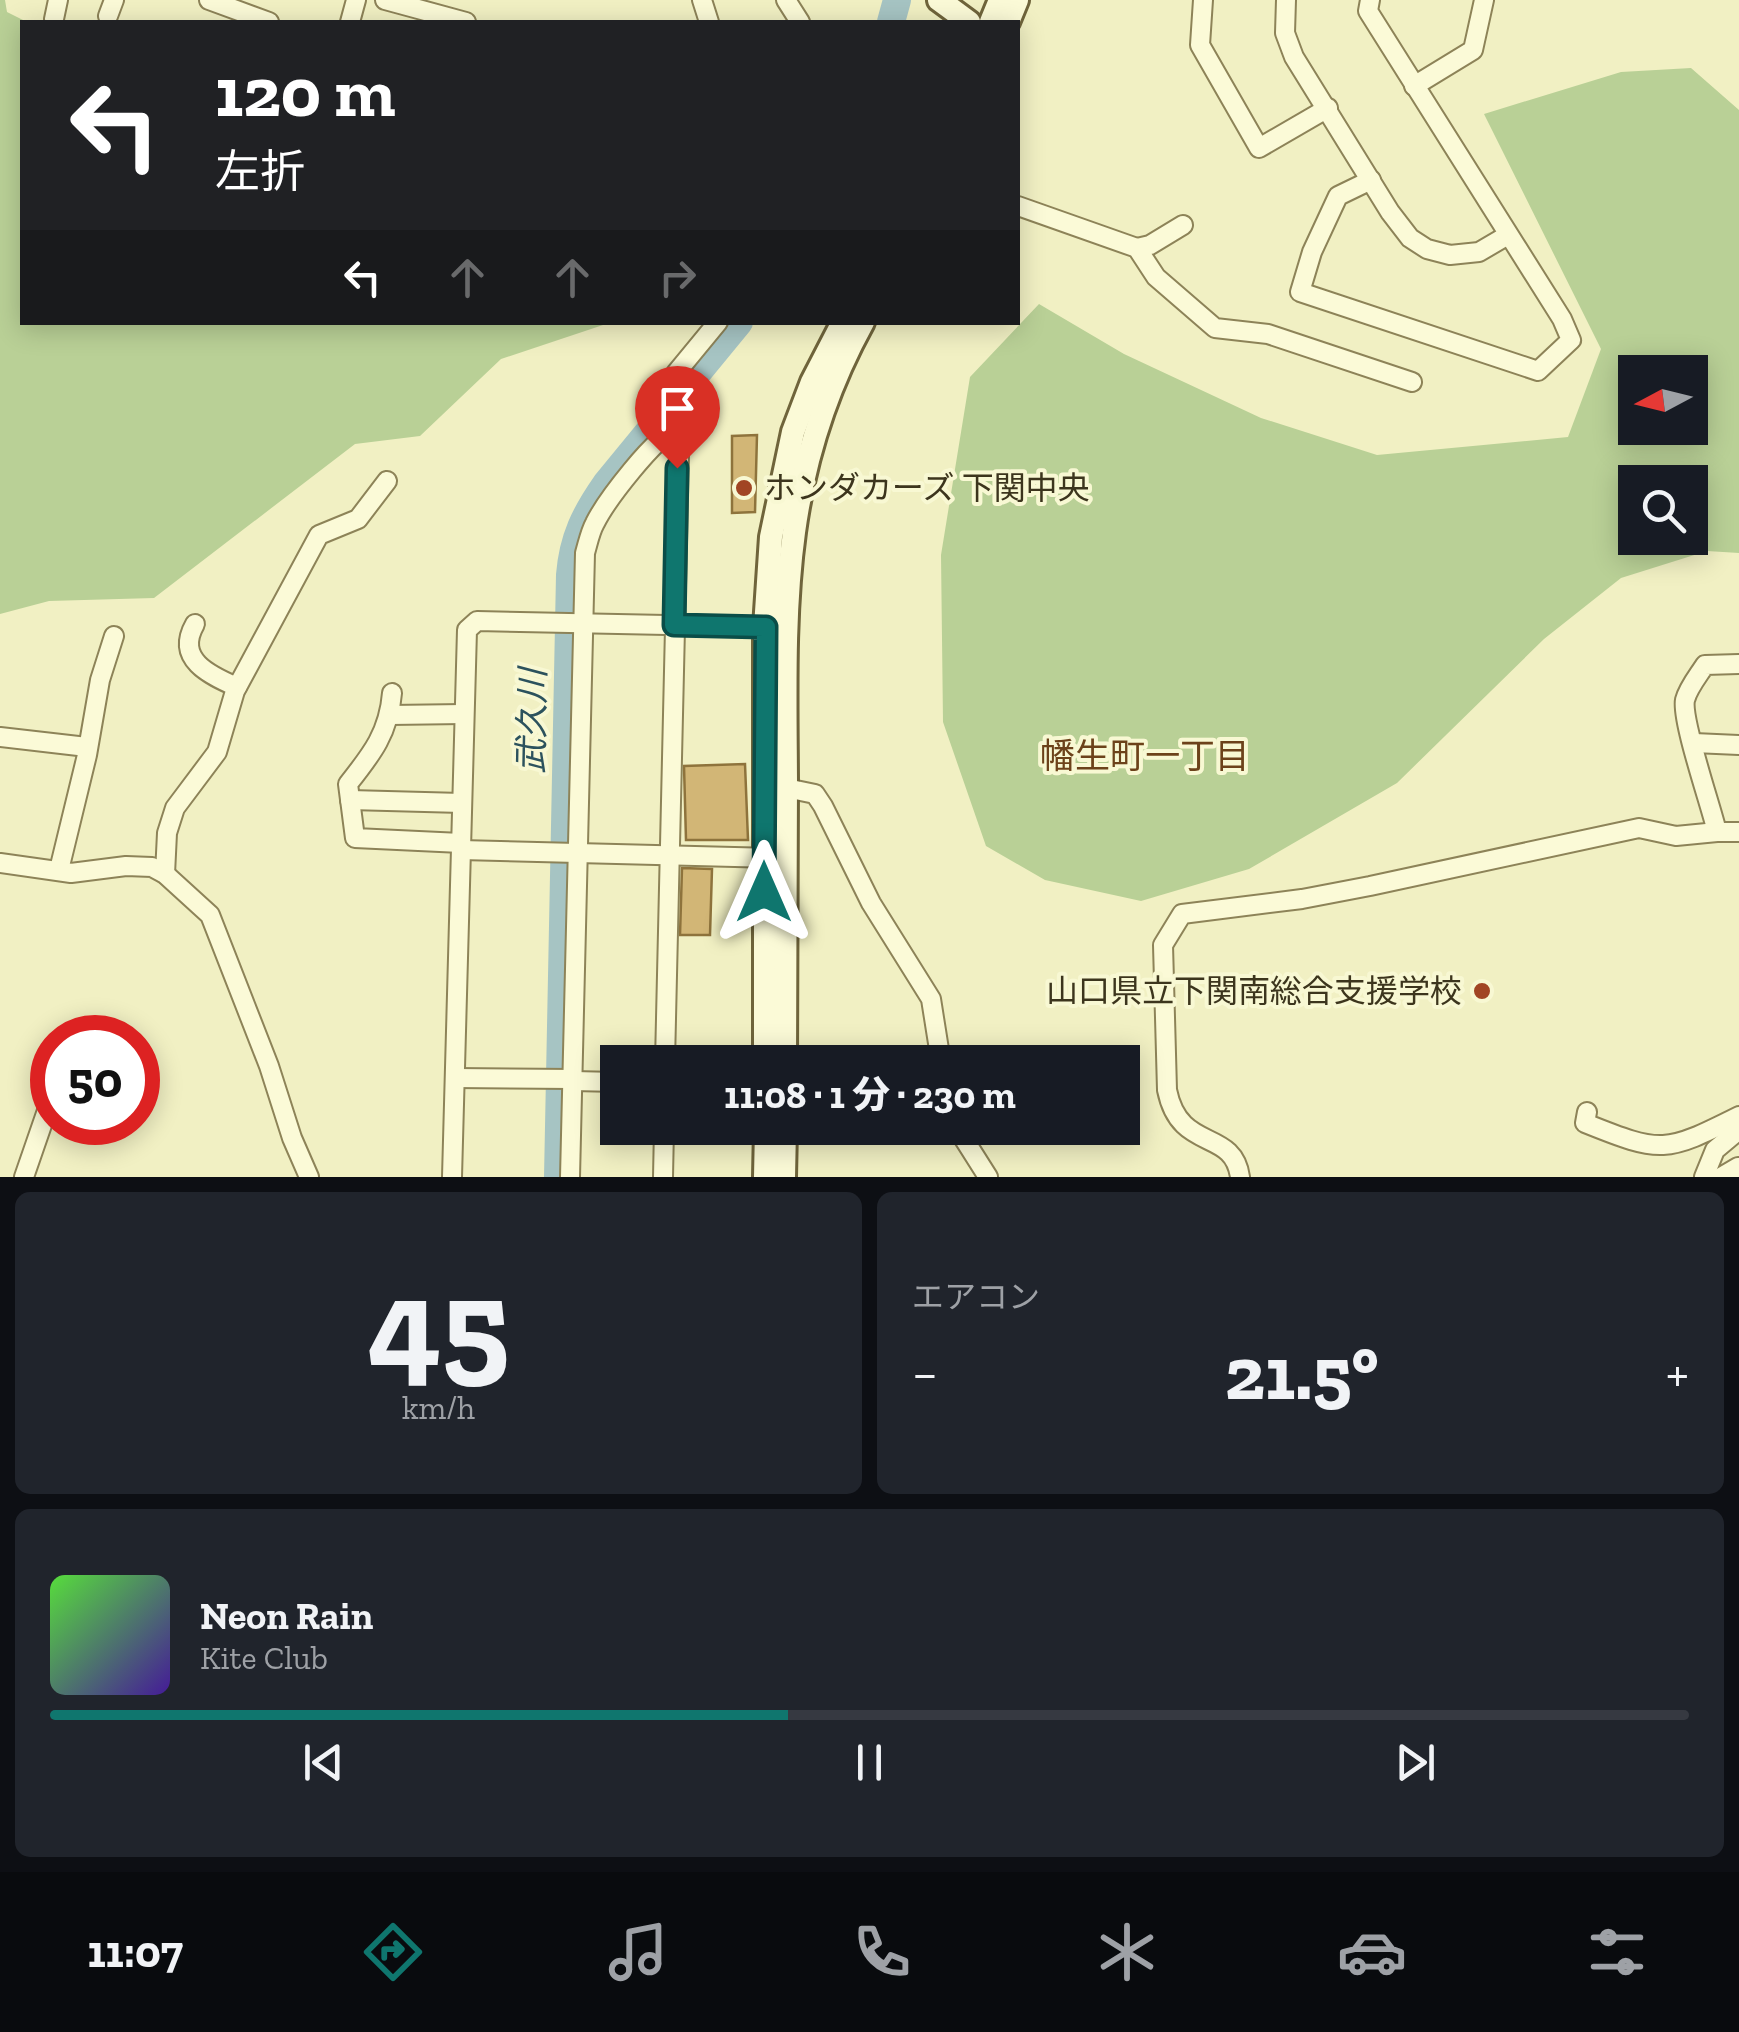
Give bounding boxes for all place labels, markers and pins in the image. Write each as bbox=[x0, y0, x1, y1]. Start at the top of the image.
pin bbox=[635, 366, 720, 469]
place label: ホンダカーズ 下関中央 bbox=[764, 469, 1090, 507]
marker: ホンダカーズ 下関中央 bbox=[733, 477, 755, 499]
place label: 山口県立下関南総合支援学校 bbox=[1046, 972, 1462, 1010]
marker: 山口県立下関南総合支援学校 bbox=[1471, 980, 1493, 1002]

